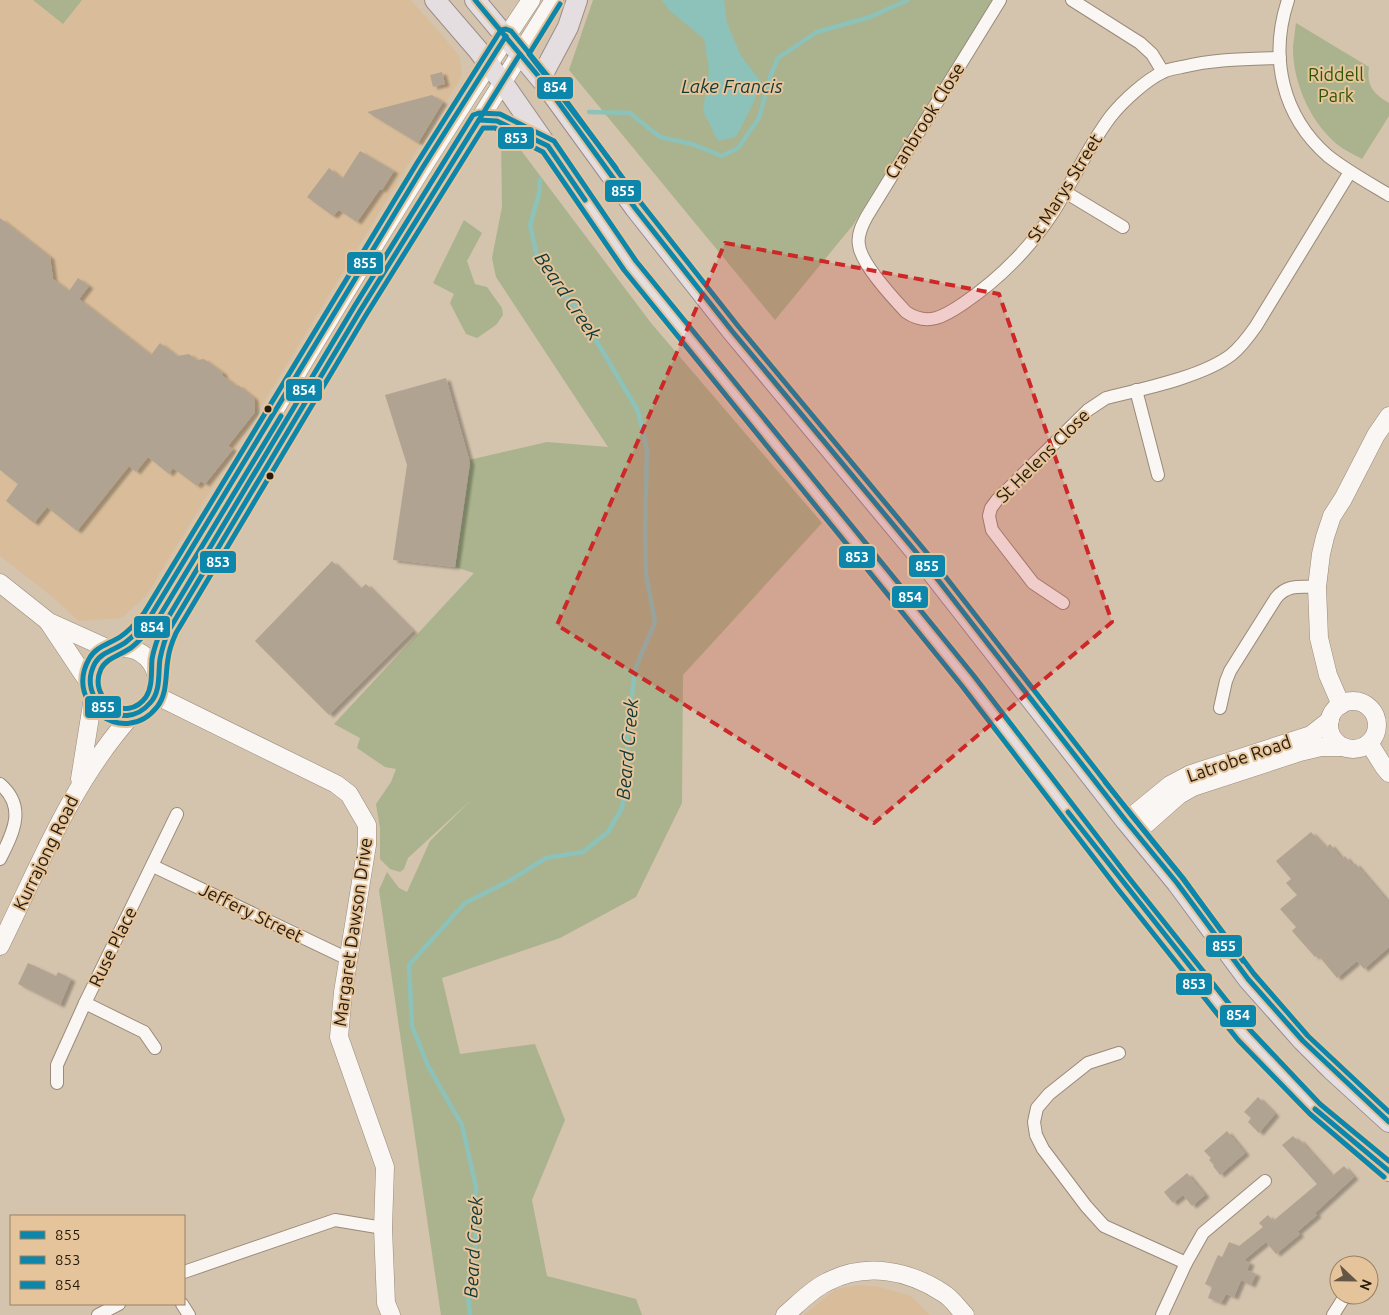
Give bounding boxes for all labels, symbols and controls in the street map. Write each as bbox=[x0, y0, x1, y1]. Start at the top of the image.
street label: Cranbrook Close bbox=[880, 59, 968, 182]
park label: Riddell Park bbox=[1308, 64, 1364, 105]
water label: Lake Francis bbox=[681, 75, 783, 97]
line badge: 854 bbox=[536, 76, 574, 100]
text: 854 bbox=[543, 79, 567, 95]
line badge: 853 bbox=[497, 126, 535, 150]
text: 853 bbox=[504, 130, 528, 146]
street label: St Marys Street bbox=[1023, 130, 1105, 245]
line badge: 855 bbox=[604, 179, 642, 203]
text: 855 bbox=[611, 183, 635, 199]
water label: Beard Creek bbox=[530, 248, 606, 345]
line badge: 855 bbox=[346, 251, 384, 275]
text: 855 bbox=[353, 255, 377, 271]
line badge: 854 bbox=[285, 378, 323, 402]
text: 854 bbox=[292, 382, 316, 398]
unlabelled marker bbox=[263, 404, 273, 414]
street label: St Helens Close bbox=[991, 404, 1093, 506]
unlabelled marker bbox=[265, 471, 275, 481]
line badge: 853 bbox=[838, 545, 876, 569]
text: 853 bbox=[845, 549, 869, 565]
line badge: 853 bbox=[199, 550, 237, 574]
text: 853 bbox=[206, 554, 230, 570]
line badge: 855 bbox=[908, 554, 946, 578]
text: 855 bbox=[915, 558, 939, 574]
line badge: 854 bbox=[891, 585, 929, 609]
text: 854 bbox=[898, 589, 922, 605]
line badge: 854 bbox=[133, 615, 171, 639]
text: 854 bbox=[140, 619, 164, 635]
line badge: 855 bbox=[84, 695, 122, 719]
water label: Beard Creek bbox=[612, 697, 642, 801]
text: 855 bbox=[91, 699, 115, 715]
street label: Latrobe Road bbox=[1184, 731, 1293, 785]
street label: Kurrajong Road bbox=[9, 792, 82, 913]
street label: Margaret Dawson Drive bbox=[329, 836, 375, 1028]
street label: Jeffery Street bbox=[196, 878, 306, 946]
street label: Ruse Place bbox=[84, 903, 140, 990]
line badge: 855 bbox=[1205, 934, 1243, 958]
text: 855 bbox=[1212, 938, 1236, 954]
line badge: 853 bbox=[1175, 972, 1213, 996]
text: 853 bbox=[1182, 976, 1206, 992]
line badge: 854 bbox=[1219, 1004, 1257, 1028]
text: 854 bbox=[1226, 1007, 1250, 1023]
water label: Beard Creek bbox=[459, 1195, 487, 1298]
legend bbox=[10, 1215, 185, 1305]
text: 855 bbox=[55, 1226, 80, 1243]
text: 853 bbox=[55, 1251, 80, 1268]
north arrow bbox=[1329, 1255, 1379, 1305]
text: 854 bbox=[55, 1276, 80, 1293]
text: N bbox=[1357, 1277, 1375, 1293]

